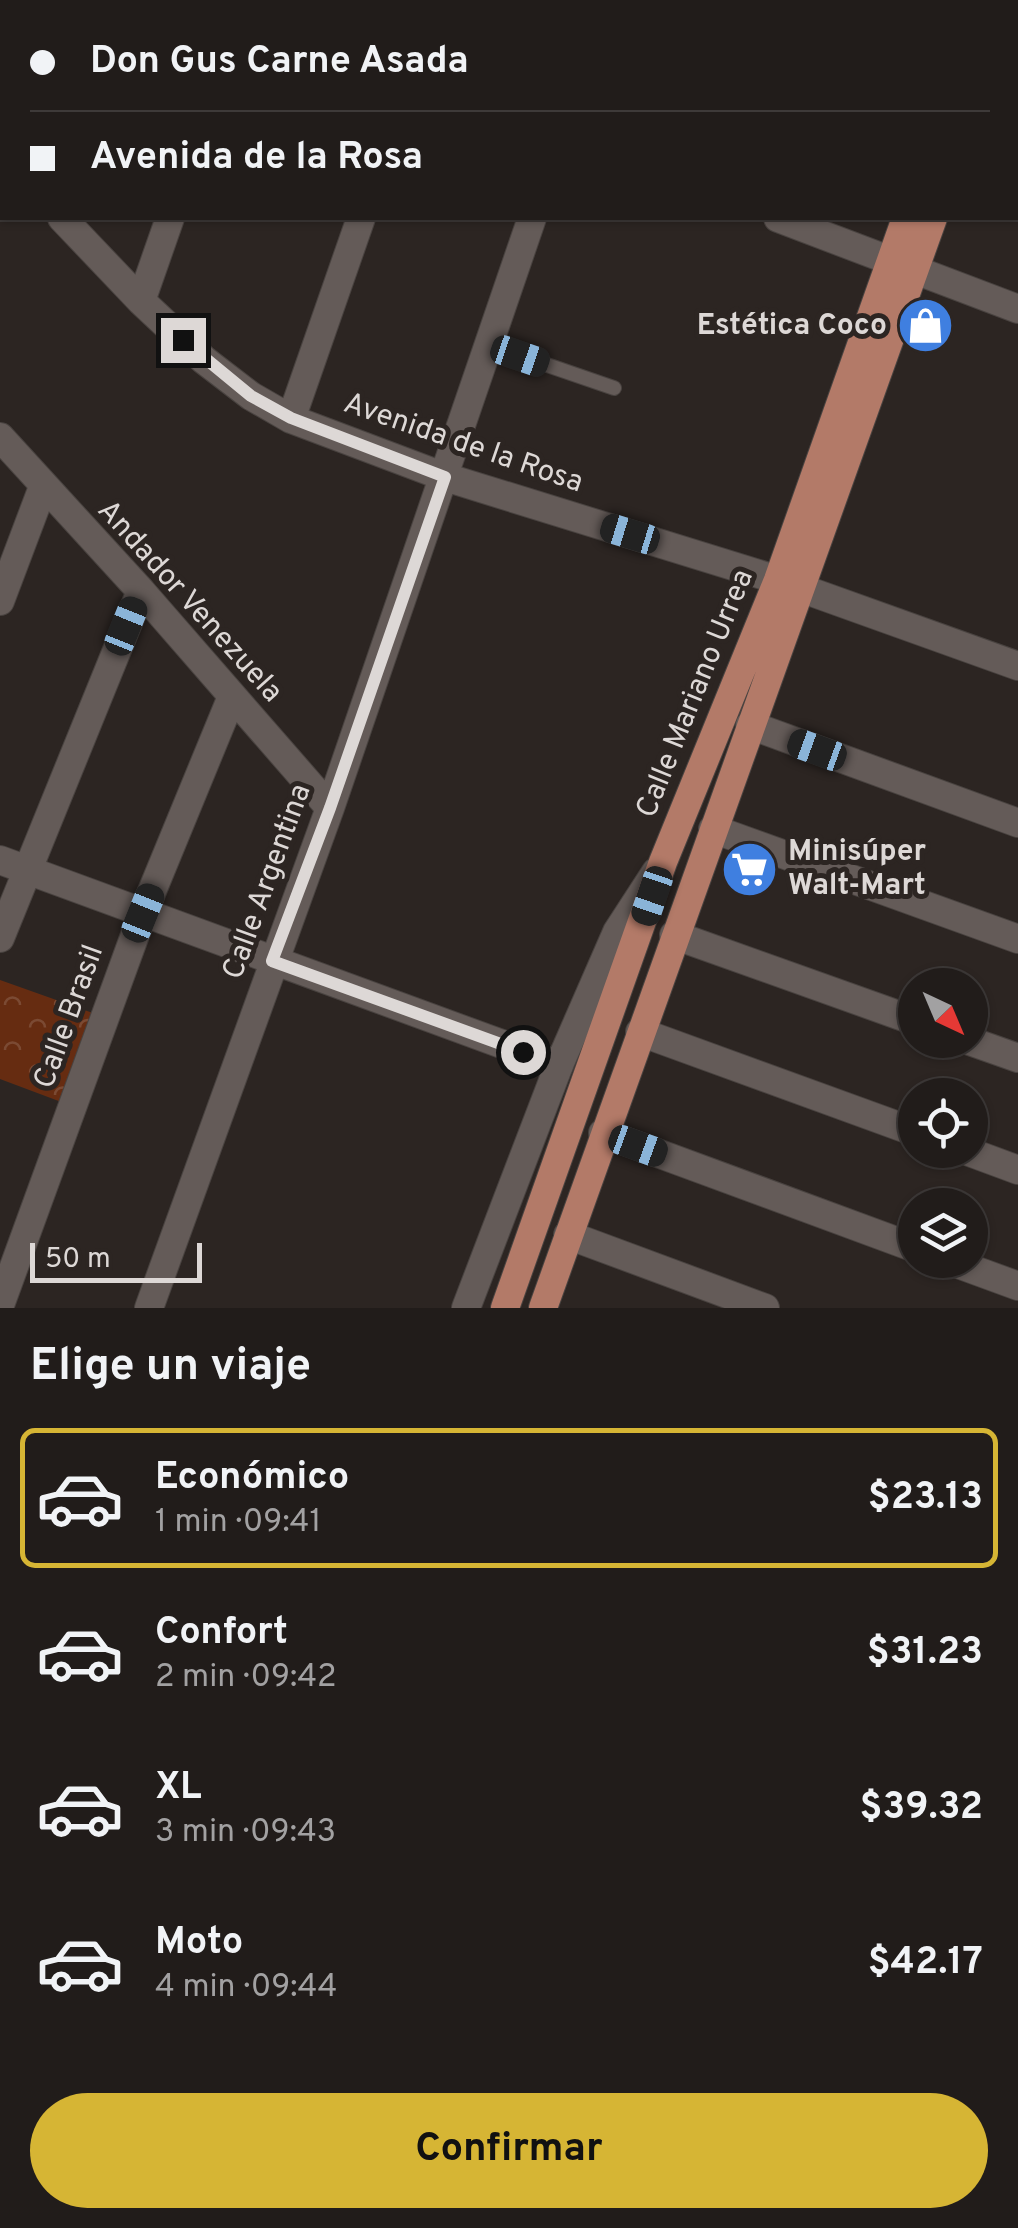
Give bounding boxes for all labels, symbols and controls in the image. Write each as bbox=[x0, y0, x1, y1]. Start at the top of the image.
text: Don Gus Carne Asada bbox=[90, 38, 469, 87]
text: Avenida de la Rosa bbox=[90, 134, 423, 183]
shop icon: Estética Coco bbox=[896, 296, 956, 356]
place label: Estética Coco bbox=[697, 308, 887, 345]
route end bbox=[161, 318, 206, 363]
car bbox=[487, 332, 553, 380]
street label: Avenida de la Rosa bbox=[338, 386, 588, 502]
street label: Andador Venezuela bbox=[88, 493, 290, 711]
car bbox=[597, 511, 663, 557]
street label: Calle Mariano Urrea bbox=[629, 564, 763, 824]
car bbox=[101, 593, 151, 659]
car bbox=[784, 726, 850, 774]
street label: Calle Argentina bbox=[216, 779, 320, 985]
place label: Minisúper Walt-Mart bbox=[788, 834, 927, 905]
supermarket icon: Minisúper Walt-Mart bbox=[719, 839, 779, 899]
car bbox=[628, 863, 676, 929]
car bbox=[118, 880, 168, 946]
street label: Calle Brasil bbox=[27, 940, 113, 1094]
north arrow bbox=[898, 968, 988, 1058]
map controls bbox=[898, 968, 988, 1278]
route start bbox=[501, 1030, 546, 1075]
button: locate bbox=[898, 1078, 988, 1168]
car bbox=[605, 1122, 671, 1170]
button: layers bbox=[898, 1188, 988, 1278]
scale bar bbox=[30, 1238, 202, 1282]
text: 50 m bbox=[45, 1242, 111, 1278]
text: Elige un viaje bbox=[30, 1339, 311, 1396]
icon: car bbox=[35, 1453, 125, 1543]
text: Económico bbox=[155, 1454, 349, 1503]
text: $23.13 bbox=[868, 1474, 983, 1523]
text: 1 min · 09:41 bbox=[155, 1503, 321, 1543]
icon: car bbox=[35, 1608, 125, 1698]
text: Confort bbox=[155, 1609, 288, 1658]
text: $31.23 bbox=[867, 1629, 983, 1678]
text: 2 min · 09:42 bbox=[155, 1658, 337, 1698]
icon: car bbox=[35, 1763, 125, 1853]
text: XL bbox=[155, 1764, 202, 1813]
text: $39.32 bbox=[859, 1784, 983, 1833]
text: 3 min · 09:43 bbox=[155, 1813, 336, 1853]
icon: car bbox=[35, 1918, 125, 2008]
text: Moto bbox=[155, 1919, 243, 1968]
text: $42.17 bbox=[868, 1939, 983, 1988]
text: 4 min · 09:44 bbox=[155, 1968, 337, 2008]
button: Confirmar bbox=[30, 2093, 988, 2208]

